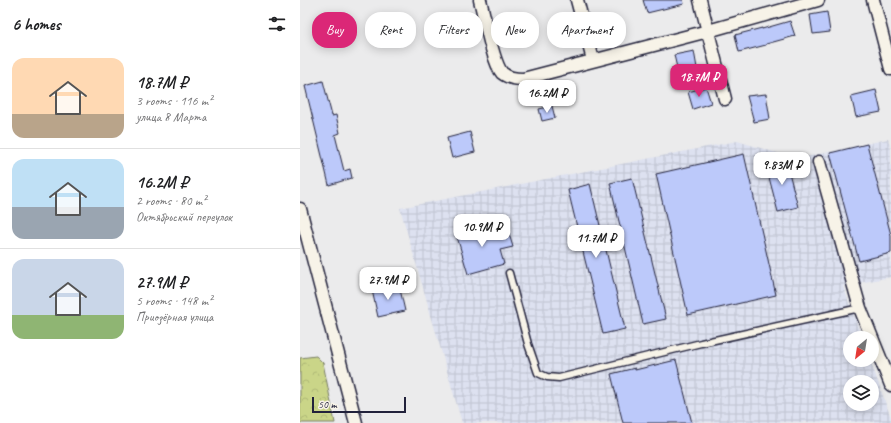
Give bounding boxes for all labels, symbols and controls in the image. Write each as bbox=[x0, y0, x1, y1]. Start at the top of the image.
chip: Buy bbox=[312, 12, 357, 48]
chip: Rent bbox=[365, 12, 416, 48]
chip: Filters bbox=[424, 12, 483, 48]
chip: New bbox=[491, 12, 539, 48]
chip: Apartment bbox=[547, 12, 626, 48]
icon: filters bbox=[266, 13, 288, 35]
text: 6 homes bbox=[12, 14, 60, 35]
pin: 18.7M ₽ bbox=[662, 64, 736, 98]
text: 18.7M ₽ bbox=[679, 69, 719, 85]
text: 18.7M ₽ bbox=[136, 72, 188, 93]
icon: home bbox=[44, 74, 92, 122]
pin: 16.2M ₽ bbox=[510, 80, 584, 114]
text: 16.2M ₽ bbox=[527, 85, 567, 101]
text: 3 rooms · 116 m² bbox=[136, 93, 212, 109]
text: улица 8 Марта bbox=[136, 109, 206, 125]
pin: 9.83M ₽ bbox=[745, 152, 819, 186]
text: 9.83M ₽ bbox=[762, 157, 802, 173]
text: 16.2M ₽ bbox=[136, 172, 188, 193]
icon: home bbox=[44, 175, 92, 223]
text: 2 rooms · 80 m² bbox=[136, 193, 206, 209]
text: Октябрьский переулок bbox=[136, 209, 232, 225]
pin: 10.9M ₽ bbox=[445, 214, 519, 248]
text: 10.9M ₽ bbox=[462, 219, 502, 235]
pin: 11.7M ₽ bbox=[559, 225, 633, 259]
text: 11.7M ₽ bbox=[576, 230, 616, 246]
pin: 27.9M ₽ bbox=[351, 267, 425, 301]
text: 27.9M ₽ bbox=[136, 272, 187, 293]
text: 27.9M ₽ bbox=[368, 272, 408, 288]
icon: home bbox=[44, 275, 92, 323]
text: 5 rooms · 148 m² bbox=[136, 293, 212, 309]
text: Приозёрная улица bbox=[136, 309, 213, 325]
north arrow bbox=[843, 331, 879, 367]
map controls bbox=[843, 331, 879, 411]
button: layers bbox=[843, 375, 879, 411]
scale bar bbox=[312, 395, 406, 414]
text: 50 m bbox=[318, 397, 337, 411]

